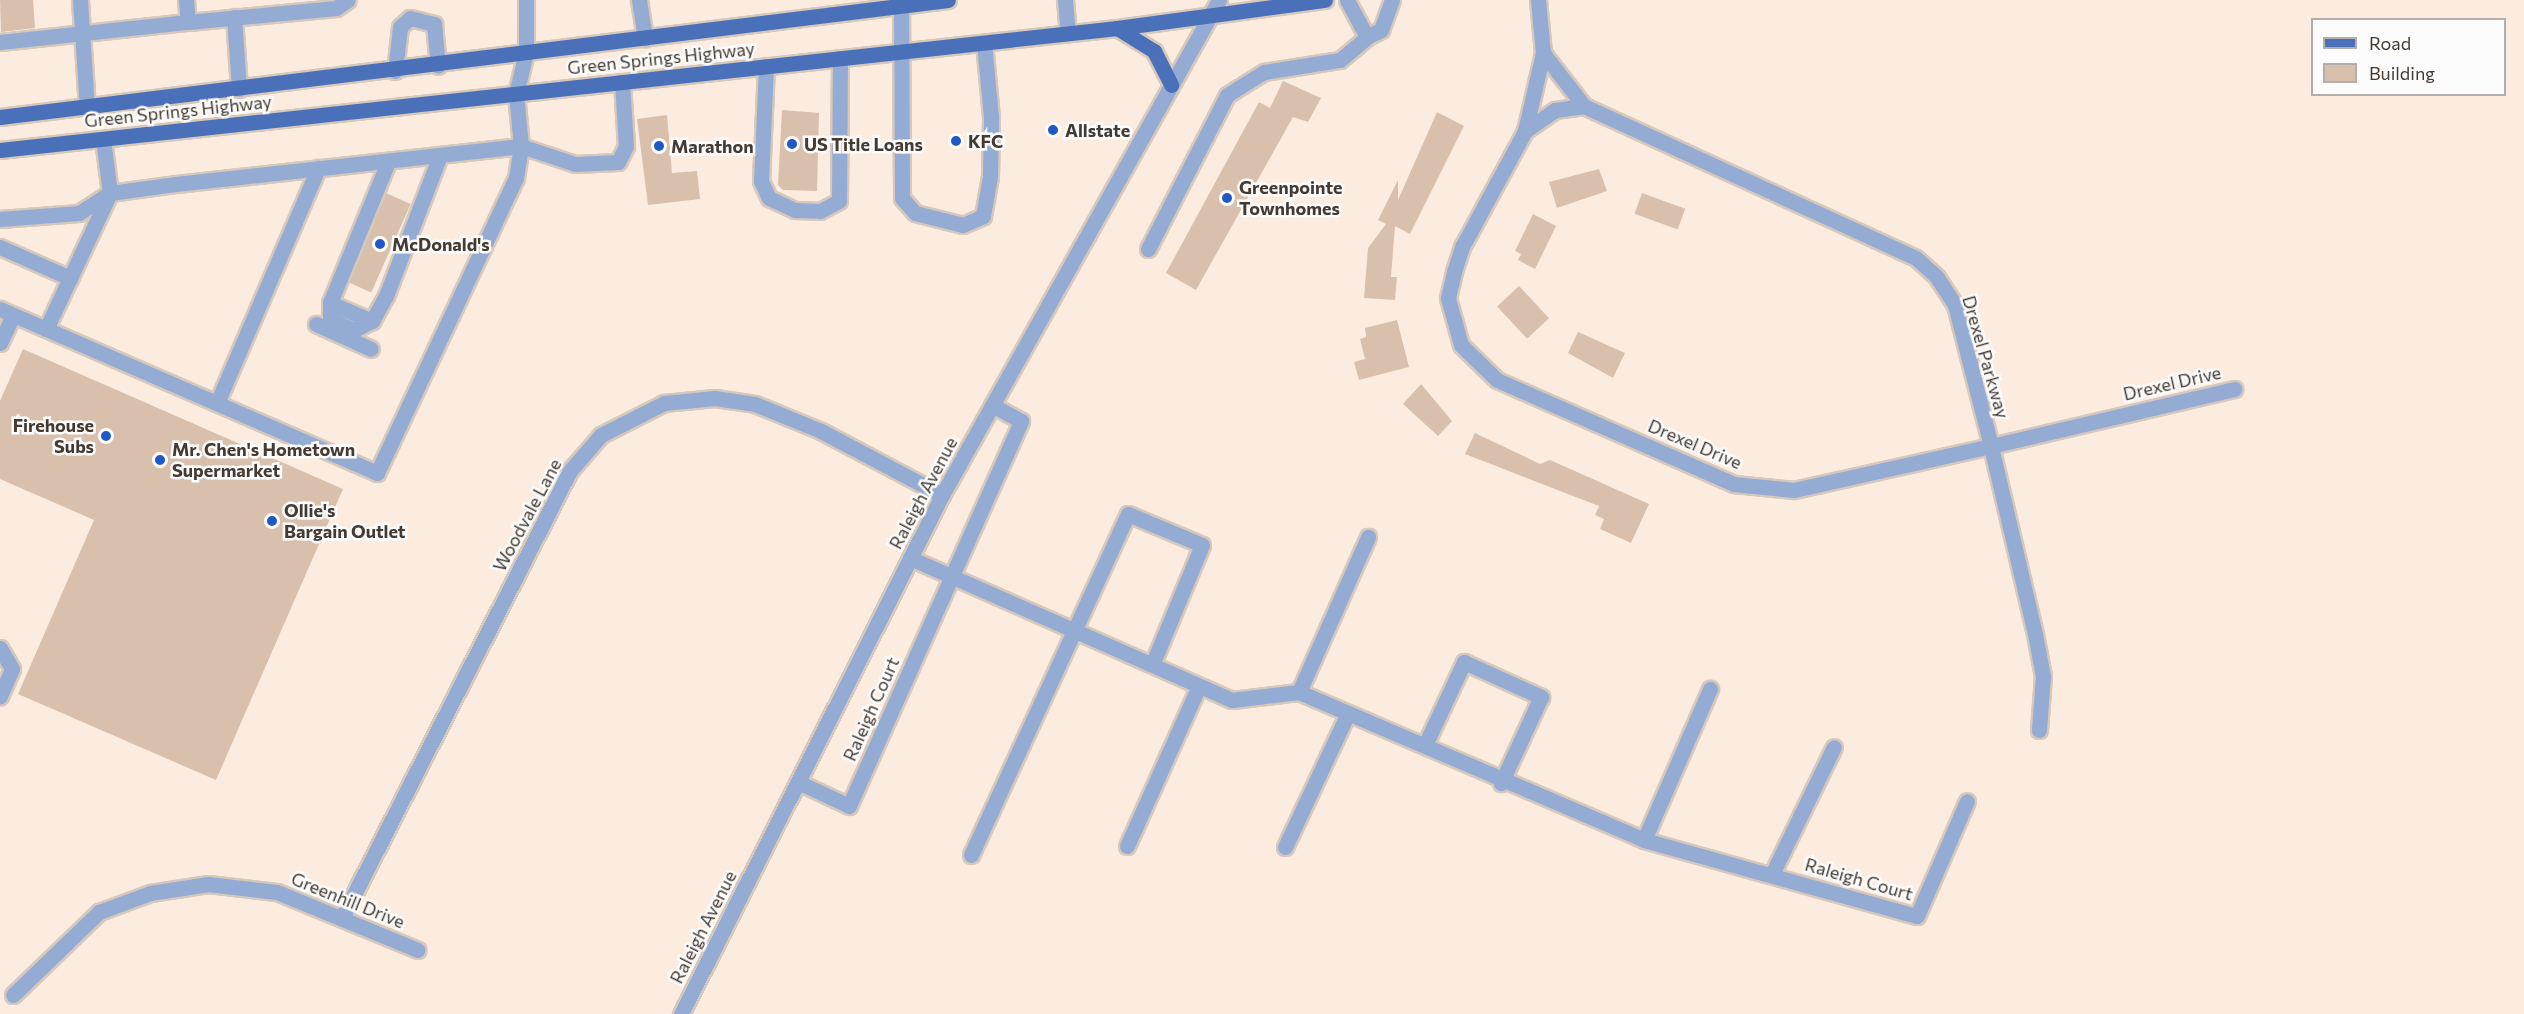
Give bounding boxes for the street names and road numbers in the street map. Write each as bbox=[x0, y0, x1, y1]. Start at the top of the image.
street label: Green Springs Highway bbox=[566, 37, 756, 79]
street label: Green Springs Highway bbox=[83, 90, 273, 132]
street label: Drexel Parkway bbox=[1958, 293, 2014, 421]
street label: Drexel Drive bbox=[2121, 361, 2223, 405]
street label: Drexel Drive bbox=[1645, 415, 1745, 473]
street label: Raleigh Avenue bbox=[884, 433, 962, 553]
street label: Woodvale Lane bbox=[488, 455, 566, 575]
street label: Raleigh Court bbox=[838, 654, 904, 764]
street label: Raleigh Court bbox=[1803, 853, 1915, 905]
street label: Greenhill Drive bbox=[288, 867, 408, 933]
street label: Raleigh Avenue bbox=[665, 867, 741, 987]

